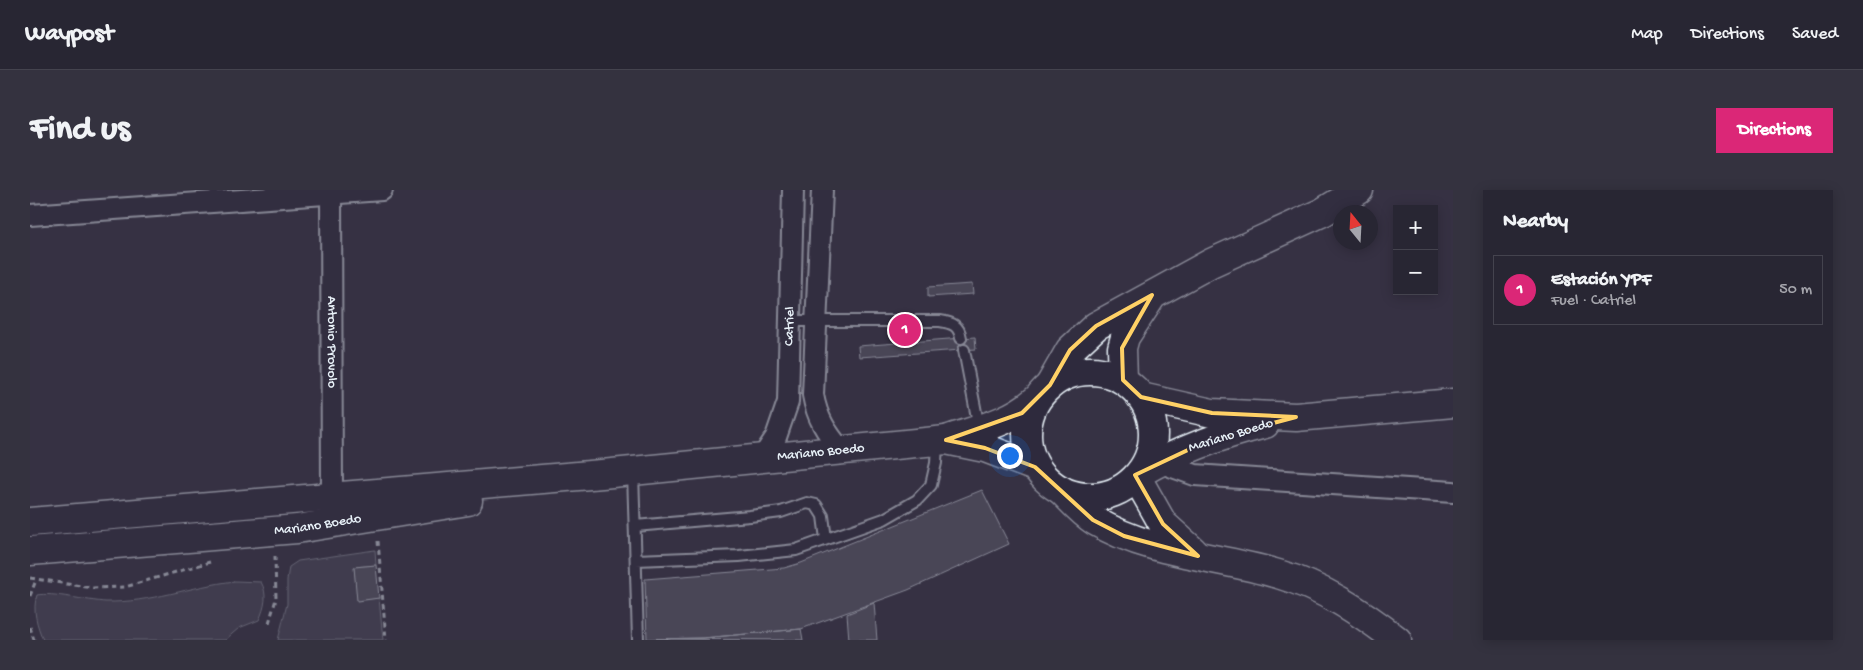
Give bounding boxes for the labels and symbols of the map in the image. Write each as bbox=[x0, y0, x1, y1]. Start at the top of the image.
north arrow bbox=[1333, 205, 1378, 250]
street label: Antonio Provolo bbox=[323, 296, 340, 388]
street label: Catriel bbox=[781, 306, 799, 346]
pin: 1 bbox=[889, 311, 921, 349]
street label: Mariano Boedo bbox=[1187, 415, 1275, 457]
street label: Mariano Boedo bbox=[776, 440, 865, 465]
your location bbox=[997, 443, 1023, 469]
street label: Mariano Boedo bbox=[274, 510, 362, 539]

